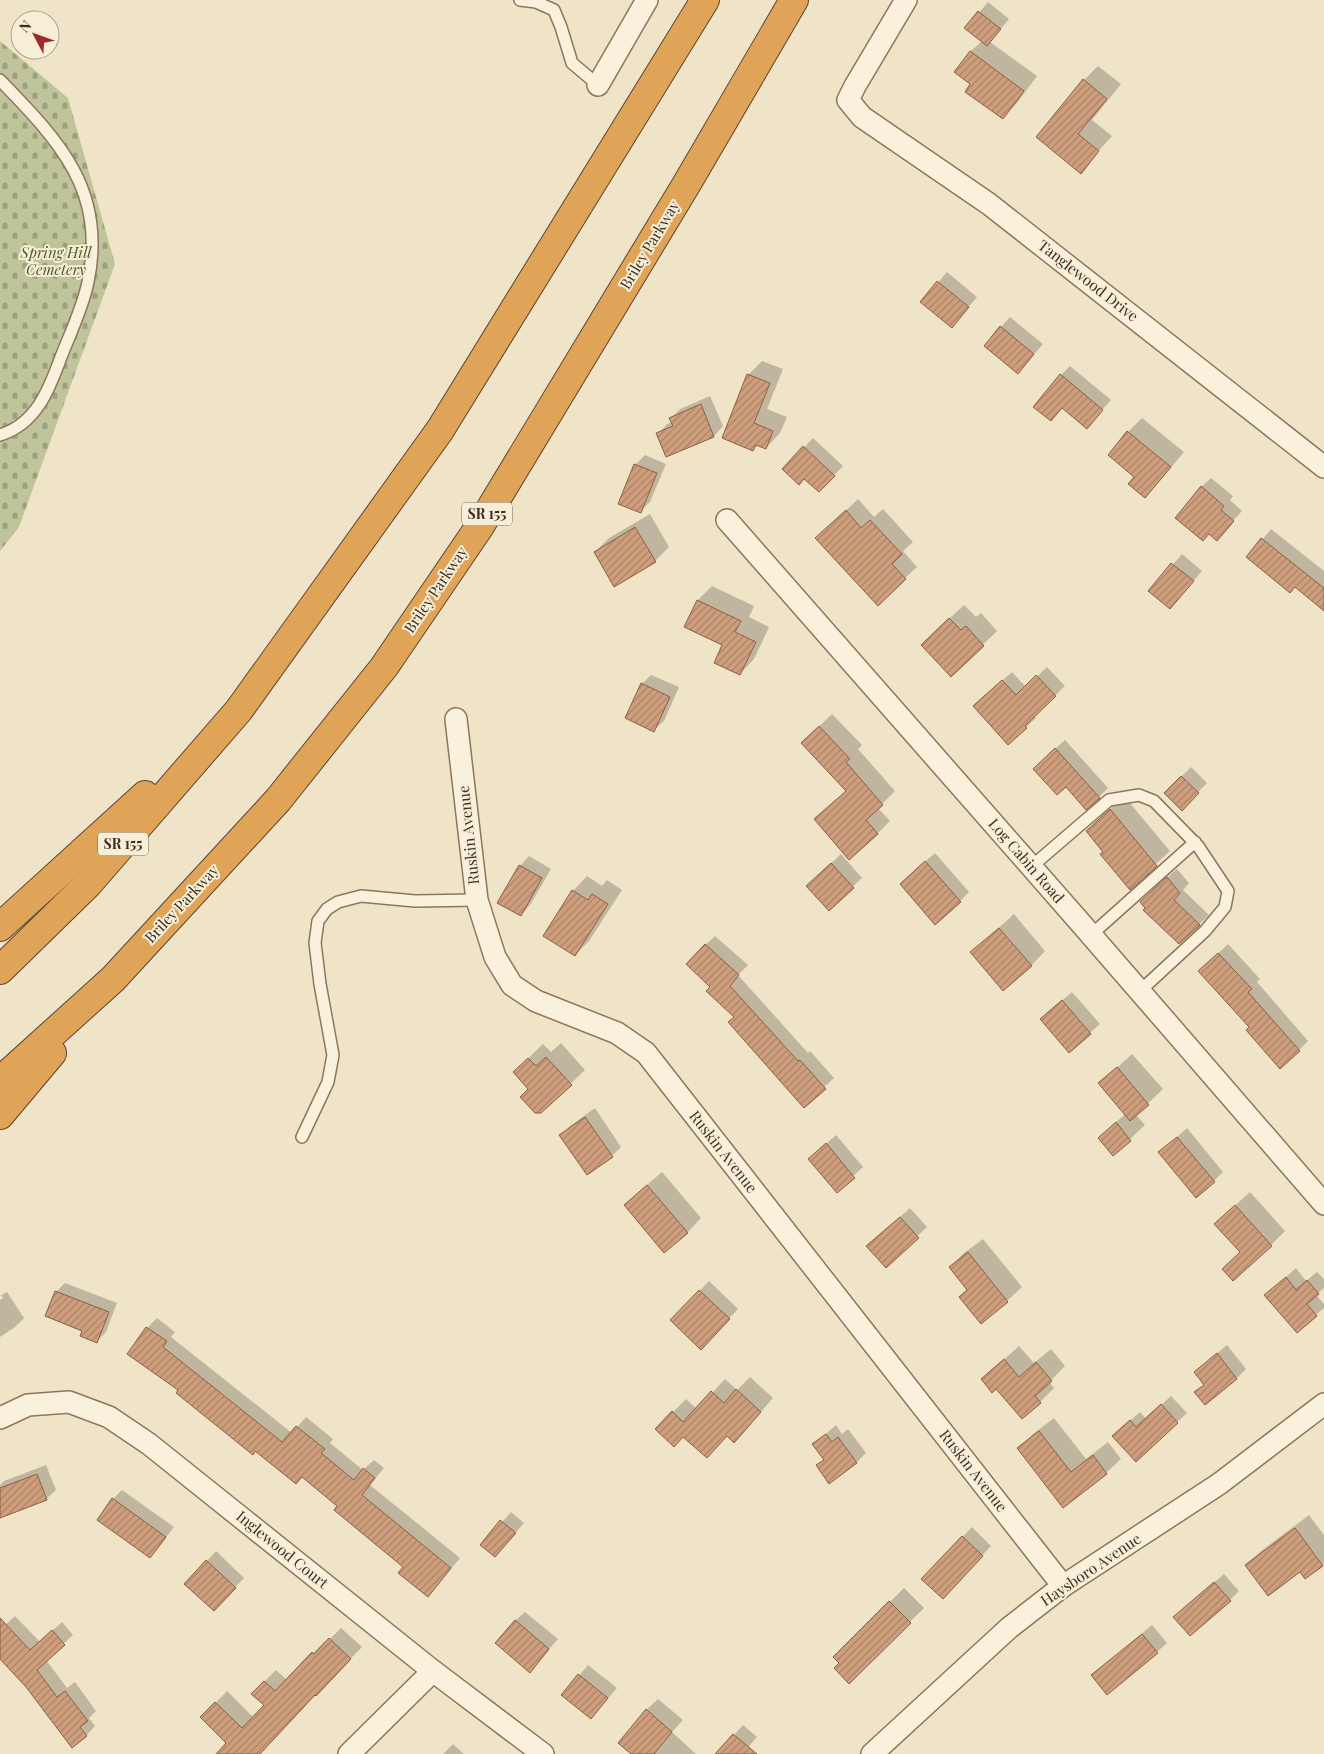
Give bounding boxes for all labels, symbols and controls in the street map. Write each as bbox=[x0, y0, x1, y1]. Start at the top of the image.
north arrow bbox=[10, 10, 60, 60]
text: N bbox=[14, 16, 35, 36]
street label: Briley Parkway bbox=[615, 196, 684, 292]
street label: Tanglewood Drive bbox=[1034, 235, 1143, 326]
park label: Spring Hill Cemetery bbox=[20, 242, 92, 279]
road number: SR 155 bbox=[462, 502, 512, 526]
street label: Briley Parkway bbox=[399, 542, 472, 636]
street label: Ruskin Avenue bbox=[453, 785, 483, 886]
street label: Log Cabin Road bbox=[984, 814, 1069, 907]
road number: SR 155 bbox=[98, 832, 148, 856]
street label: Briley Parkway bbox=[140, 860, 223, 947]
street label: Ruskin Avenue bbox=[685, 1106, 762, 1197]
street label: Ruskin Avenue bbox=[935, 1425, 1012, 1516]
street label: Inglewood Court bbox=[232, 1506, 333, 1593]
street label: Haysboro Avenue bbox=[1036, 1528, 1144, 1610]

